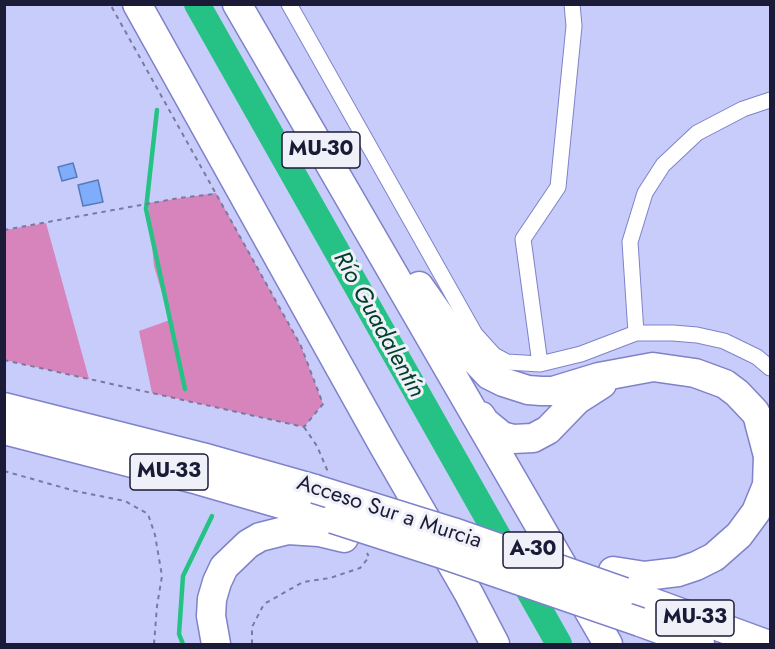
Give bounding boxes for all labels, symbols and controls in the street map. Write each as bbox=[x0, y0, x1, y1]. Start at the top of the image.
road number: MU-30 bbox=[282, 132, 360, 168]
water label: Río Guadalentín bbox=[326, 247, 430, 403]
road number: MU-33 bbox=[130, 454, 208, 490]
street label: Acceso Sur a Murcia bbox=[293, 471, 485, 555]
road number: A-30 bbox=[503, 532, 563, 568]
road number: MU-33 bbox=[656, 600, 734, 636]

